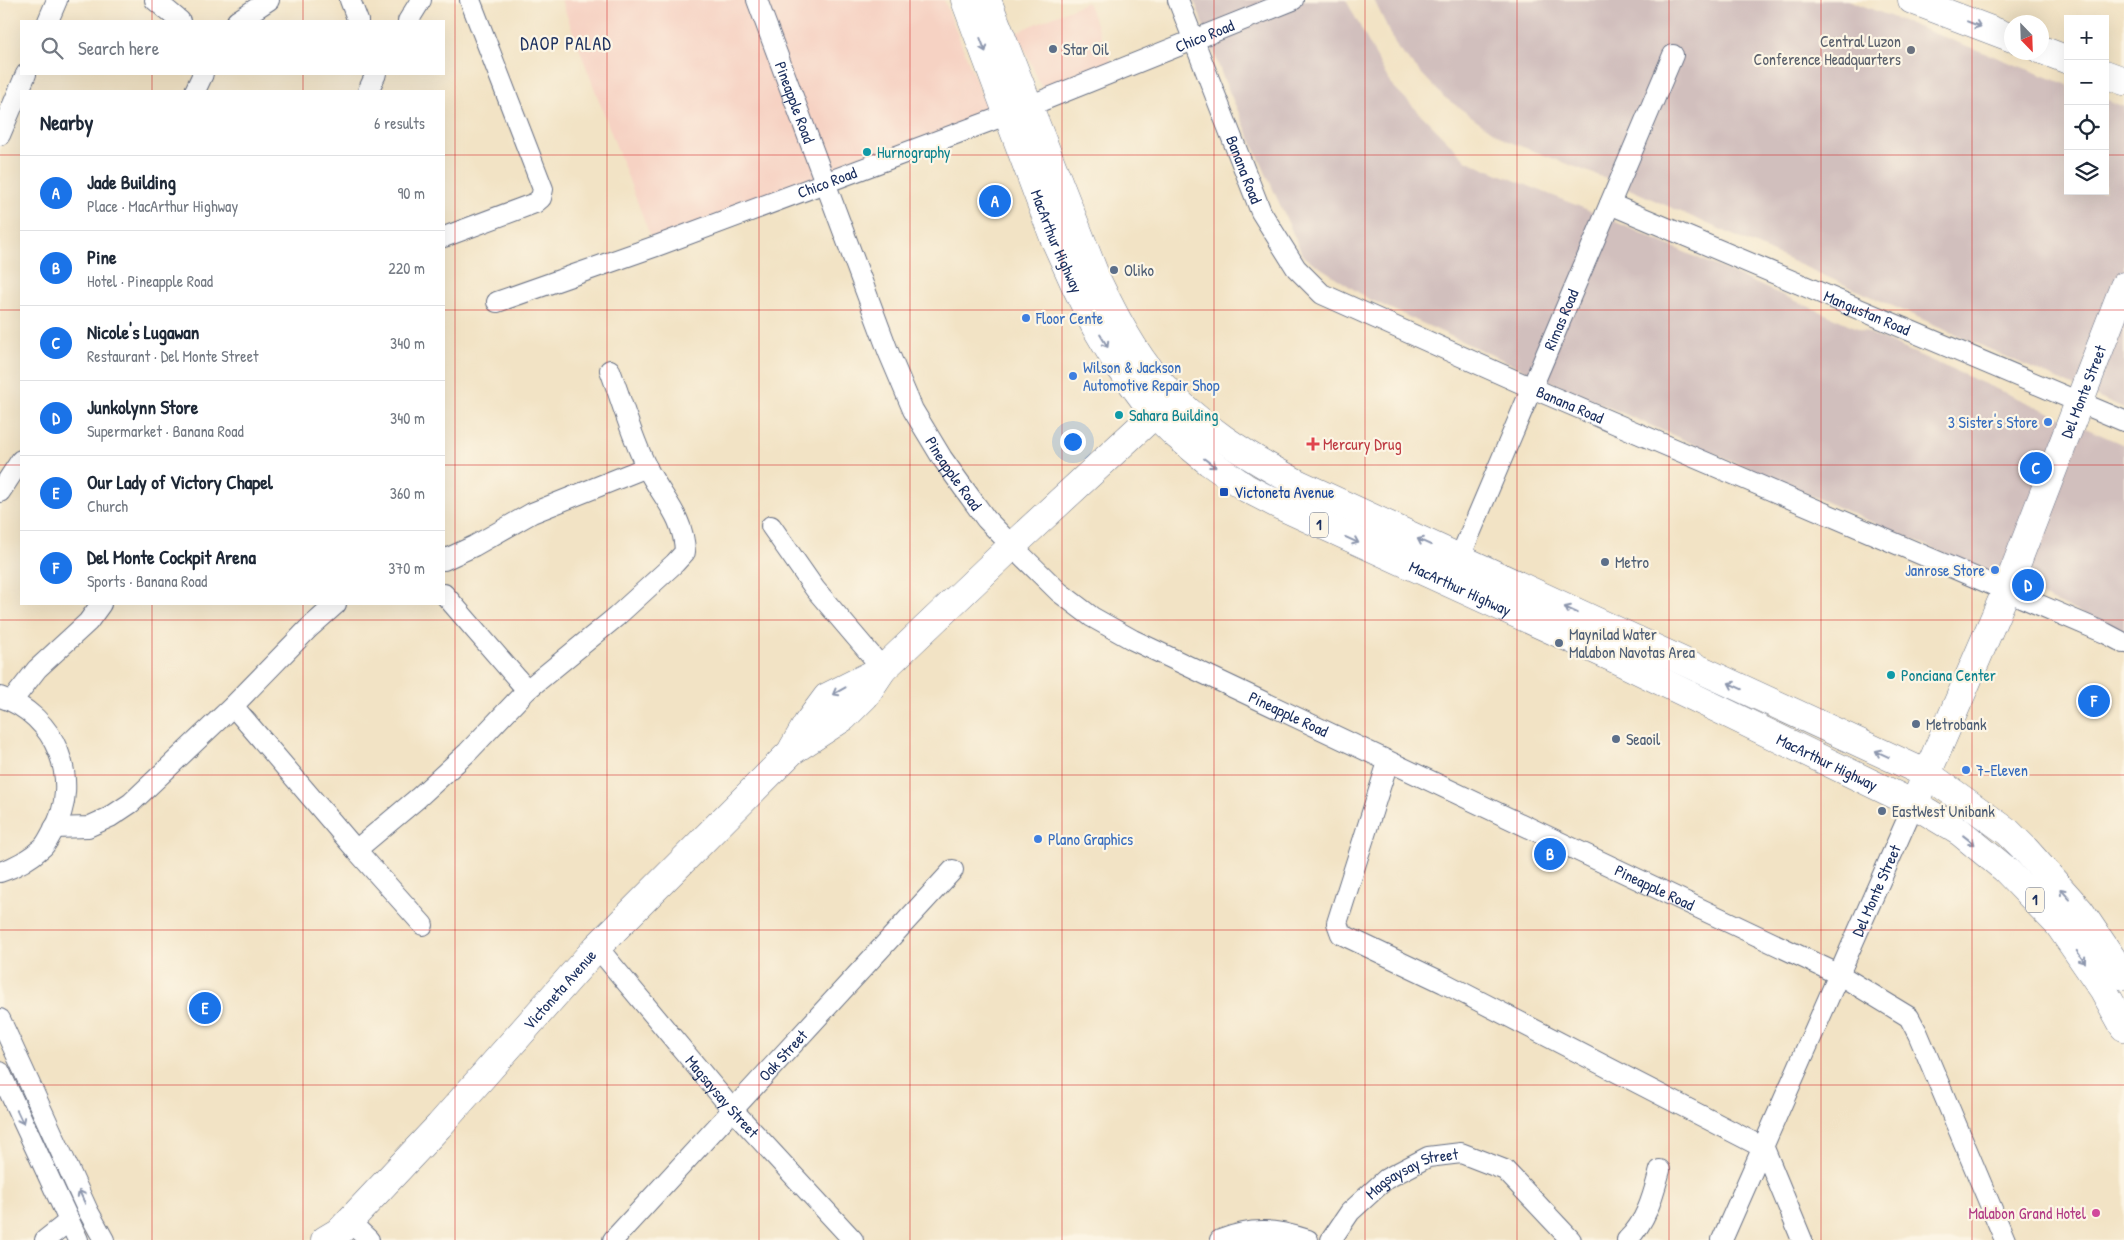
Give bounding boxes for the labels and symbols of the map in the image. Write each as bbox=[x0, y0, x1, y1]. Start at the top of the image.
street label: Chico Road bbox=[1172, 14, 1237, 57]
north arrow bbox=[2004, 15, 2049, 60]
one-way arrow bbox=[1966, 20, 1981, 29]
place label: Central Luzon Conference Headquarters bbox=[1754, 30, 1901, 70]
district label: DAOP PALAD bbox=[520, 31, 612, 56]
one-way arrow bbox=[979, 38, 988, 53]
place label: Star Oil bbox=[1063, 38, 1109, 60]
marker: Star Oil bbox=[1047, 43, 1059, 55]
marker: Central Luzon Conference Headquarters bbox=[1905, 44, 1917, 56]
street label: Pineapple Road bbox=[770, 58, 820, 146]
street label: Banana Road bbox=[1221, 132, 1268, 207]
place label: Hurnography bbox=[877, 141, 951, 163]
marker: Hurnography bbox=[861, 146, 873, 158]
street label: Chico Road bbox=[794, 161, 860, 203]
pin: A bbox=[979, 182, 1011, 220]
street label: MacArthur Highway bbox=[1026, 186, 1088, 296]
place label: Oliko bbox=[1124, 259, 1154, 281]
marker: Oliko bbox=[1108, 264, 1120, 276]
street label: Mangustan Road bbox=[1821, 285, 1914, 340]
street label: Rimas Road bbox=[1538, 286, 1583, 353]
place label: Floor Cente bbox=[1035, 307, 1104, 329]
marker: Floor Cente bbox=[1020, 312, 1032, 324]
one-way arrow bbox=[1100, 333, 1110, 347]
street label: Del Monte Street bbox=[2055, 341, 2111, 441]
place label: Wilson & Jackson Automotive Repair Shop bbox=[1083, 356, 1220, 396]
marker: Wilson & Jackson Automotive Repair Shop bbox=[1067, 370, 1079, 382]
street label: Banana Road bbox=[1533, 380, 1607, 428]
place label: Sahara Building bbox=[1129, 404, 1218, 426]
marker: Sahara Building bbox=[1113, 409, 1125, 421]
place label: 3 Sister's Store bbox=[1948, 411, 2039, 433]
marker: 3 Sister's Store bbox=[2042, 416, 2054, 428]
your location bbox=[1060, 429, 1086, 455]
street label: Pineapple Road bbox=[920, 432, 987, 515]
place label: Mercury Drug bbox=[1323, 433, 1402, 455]
marker: Mercury Drug bbox=[1307, 438, 1319, 450]
pin: C bbox=[2020, 449, 2052, 487]
one-way arrow bbox=[1203, 457, 1216, 468]
place label: Victoneta Avenue bbox=[1234, 481, 1335, 503]
marker: Victoneta Avenue bbox=[1218, 486, 1230, 498]
road number: 1 bbox=[1310, 512, 1328, 538]
one-way arrow bbox=[1344, 535, 1359, 545]
one-way arrow bbox=[1417, 537, 1432, 547]
place label: Metro bbox=[1615, 551, 1650, 573]
street label: MacArthur Highway bbox=[1406, 555, 1515, 621]
marker: Metro bbox=[1599, 556, 1611, 568]
place label: Janrose Store bbox=[1905, 559, 1986, 581]
marker: Janrose Store bbox=[1989, 564, 2001, 576]
pin: D bbox=[2012, 566, 2044, 604]
one-way arrow bbox=[1564, 605, 1579, 615]
place label: Maynilad Water Malabon Navotas Area bbox=[1569, 623, 1695, 663]
marker: Maynilad Water Malabon Navotas Area bbox=[1553, 637, 1565, 649]
place label: Ponciana Center bbox=[1901, 664, 1996, 686]
marker: Ponciana Center bbox=[1885, 669, 1897, 681]
one-way arrow bbox=[1728, 680, 1743, 690]
pin: F bbox=[2078, 682, 2110, 720]
one-way arrow bbox=[832, 686, 846, 696]
street label: Pineapple Road bbox=[1245, 686, 1332, 742]
place label: Metrobank bbox=[1926, 713, 1987, 735]
marker: Metrobank bbox=[1910, 718, 1922, 730]
place label: Seaoil bbox=[1626, 728, 1661, 750]
street label: MacArthur Highway bbox=[1773, 728, 1882, 796]
marker: Seaoil bbox=[1610, 733, 1622, 745]
one-way arrow bbox=[1875, 748, 1890, 758]
place label: 7-Eleven bbox=[1976, 759, 2028, 781]
marker: 7-Eleven bbox=[1960, 764, 1972, 776]
place label: EastWest Unibank bbox=[1892, 800, 1995, 822]
marker: EastWest Unibank bbox=[1876, 805, 1888, 817]
place label: Plano Graphics bbox=[1048, 828, 1133, 850]
marker: Plano Graphics bbox=[1032, 833, 1044, 845]
pin: B bbox=[1534, 835, 1566, 873]
one-way arrow bbox=[1962, 835, 1976, 845]
street label: Del Monte Street bbox=[1846, 841, 1906, 940]
street label: Pineapple Road bbox=[1611, 859, 1698, 915]
one-way arrow bbox=[2059, 887, 2071, 900]
road number: 1 bbox=[2026, 888, 2044, 912]
street label: Victoneta Avenue bbox=[518, 944, 601, 1034]
one-way arrow bbox=[2076, 950, 2086, 964]
pin: E bbox=[189, 989, 221, 1027]
street label: Oak Street bbox=[753, 1024, 813, 1086]
street label: Magsaysay Street bbox=[681, 1050, 764, 1143]
one-way arrow bbox=[16, 1109, 26, 1124]
street label: Magsaysay Street bbox=[1360, 1142, 1460, 1204]
one-way arrow bbox=[76, 1190, 86, 1205]
place label: Malabon Grand Hotel bbox=[1968, 1202, 2087, 1224]
marker: Malabon Grand Hotel bbox=[2090, 1207, 2102, 1219]

